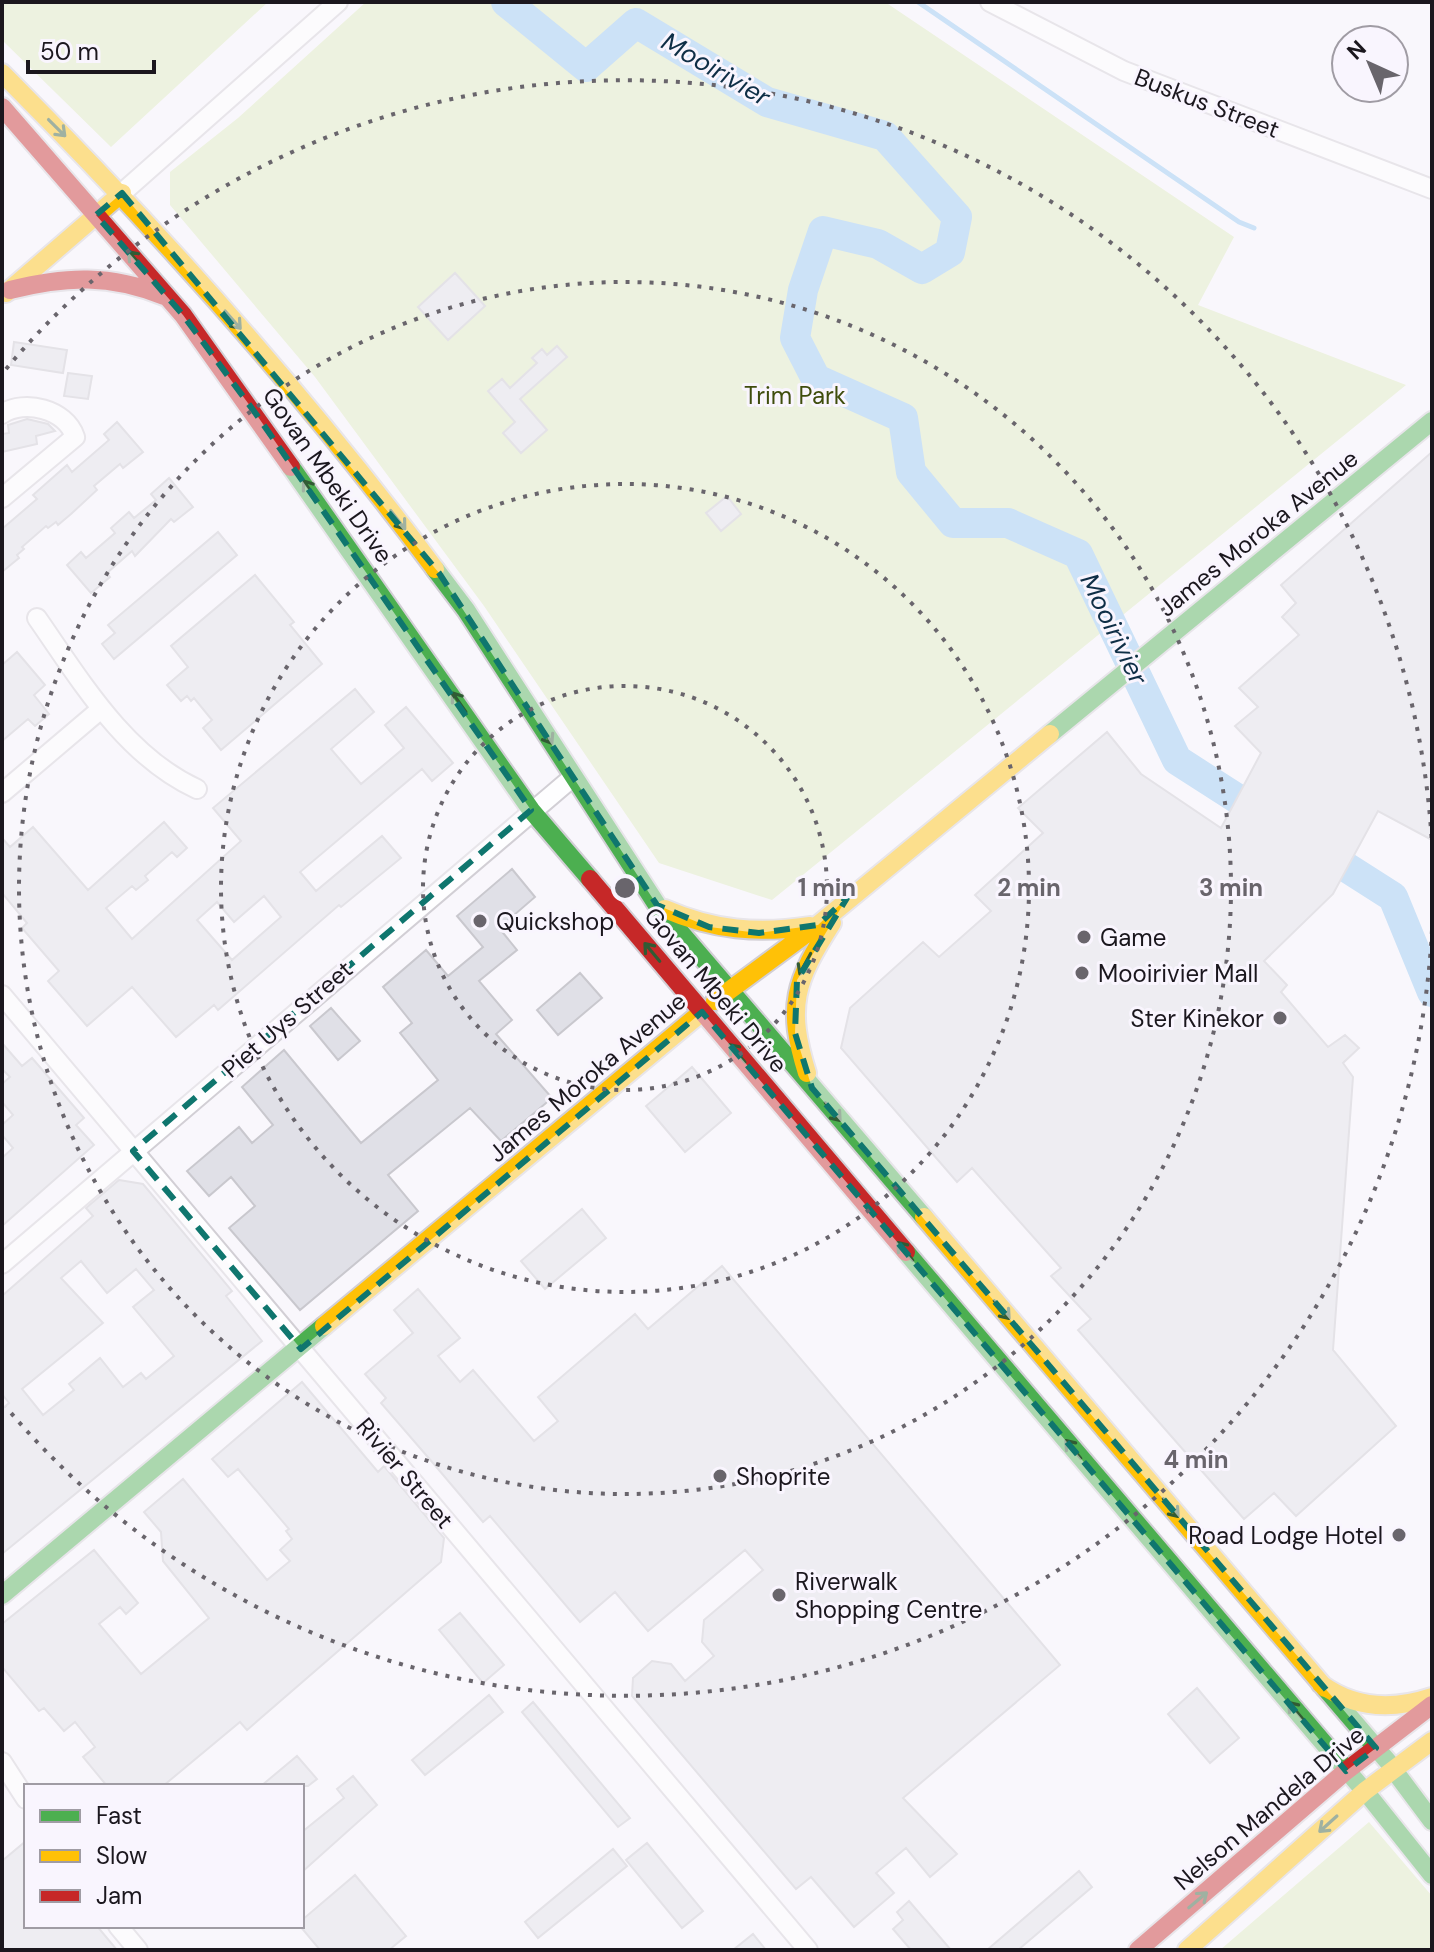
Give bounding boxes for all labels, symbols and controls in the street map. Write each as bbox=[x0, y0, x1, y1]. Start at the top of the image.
scale bar bbox=[28, 24, 154, 74]
water label: Mooirivier bbox=[656, 24, 778, 114]
north arrow bbox=[1330, 24, 1410, 104]
text: N bbox=[1341, 34, 1372, 66]
text: 50 m bbox=[40, 36, 99, 67]
street label: Buskus Street bbox=[1130, 61, 1284, 145]
one-way arrow bbox=[47, 118, 66, 137]
one-way arrow bbox=[128, 250, 146, 270]
one-way arrow bbox=[223, 309, 241, 329]
park label: Trim Park bbox=[744, 380, 846, 411]
street label: Govan Mbeki Drive bbox=[256, 381, 400, 569]
street label: James Moroka Avenue bbox=[1152, 443, 1364, 623]
one-way arrow bbox=[302, 479, 318, 501]
one-way arrow bbox=[390, 509, 407, 530]
water label: Mooirivier bbox=[1072, 568, 1156, 692]
one-way arrow bbox=[451, 692, 467, 714]
one-way arrow bbox=[539, 722, 555, 745]
text: 1 min bbox=[798, 872, 856, 903]
text: 2 min bbox=[997, 872, 1061, 903]
text: 3 min bbox=[1199, 872, 1263, 903]
centre of rings bbox=[611, 874, 639, 902]
street label: Govan Mbeki Drive bbox=[638, 901, 794, 1079]
place label: Quickshop bbox=[496, 906, 614, 937]
marker: Quickshop bbox=[471, 912, 489, 930]
place label: Game bbox=[1100, 922, 1166, 953]
marker: Game bbox=[1075, 928, 1093, 946]
one-way arrow bbox=[643, 943, 661, 963]
one-way arrow bbox=[797, 952, 813, 975]
street label: Piet Uys Street bbox=[215, 954, 359, 1084]
place label: Mooirivier Mall bbox=[1098, 958, 1258, 989]
marker: Mooirivier Mall bbox=[1073, 964, 1091, 982]
street label: James Moroka Avenue bbox=[482, 985, 692, 1169]
place label: Ster Kinekor bbox=[1131, 1003, 1264, 1034]
marker: Ster Kinekor bbox=[1271, 1009, 1289, 1027]
one-way arrow bbox=[728, 1043, 746, 1063]
one-way arrow bbox=[824, 1102, 842, 1122]
one-way arrow bbox=[896, 1241, 914, 1261]
one-way arrow bbox=[993, 1300, 1011, 1320]
street label: Rivier Street bbox=[350, 1411, 460, 1535]
one-way arrow bbox=[1064, 1440, 1082, 1460]
text: 4 min bbox=[1163, 1444, 1229, 1475]
place label: Shoprite bbox=[736, 1461, 830, 1492]
marker: Shoprite bbox=[711, 1467, 729, 1485]
one-way arrow bbox=[1162, 1497, 1180, 1518]
place label: Road Lodge Hotel bbox=[1188, 1520, 1383, 1551]
marker: Road Lodge Hotel bbox=[1390, 1526, 1408, 1544]
place label: Riverwalk Shopping Centre bbox=[795, 1566, 982, 1625]
marker: Riverwalk Shopping Centre bbox=[770, 1586, 788, 1604]
one-way arrow bbox=[1287, 1702, 1305, 1722]
street label: Nelson Mandela Drive bbox=[1167, 1719, 1371, 1897]
legend bbox=[24, 1784, 304, 1928]
text: Fast bbox=[96, 1800, 142, 1831]
one-way arrow bbox=[1318, 1815, 1338, 1833]
text: Slow bbox=[96, 1840, 147, 1871]
text: Jam bbox=[96, 1880, 142, 1911]
one-way arrow bbox=[1187, 1891, 1208, 1909]

